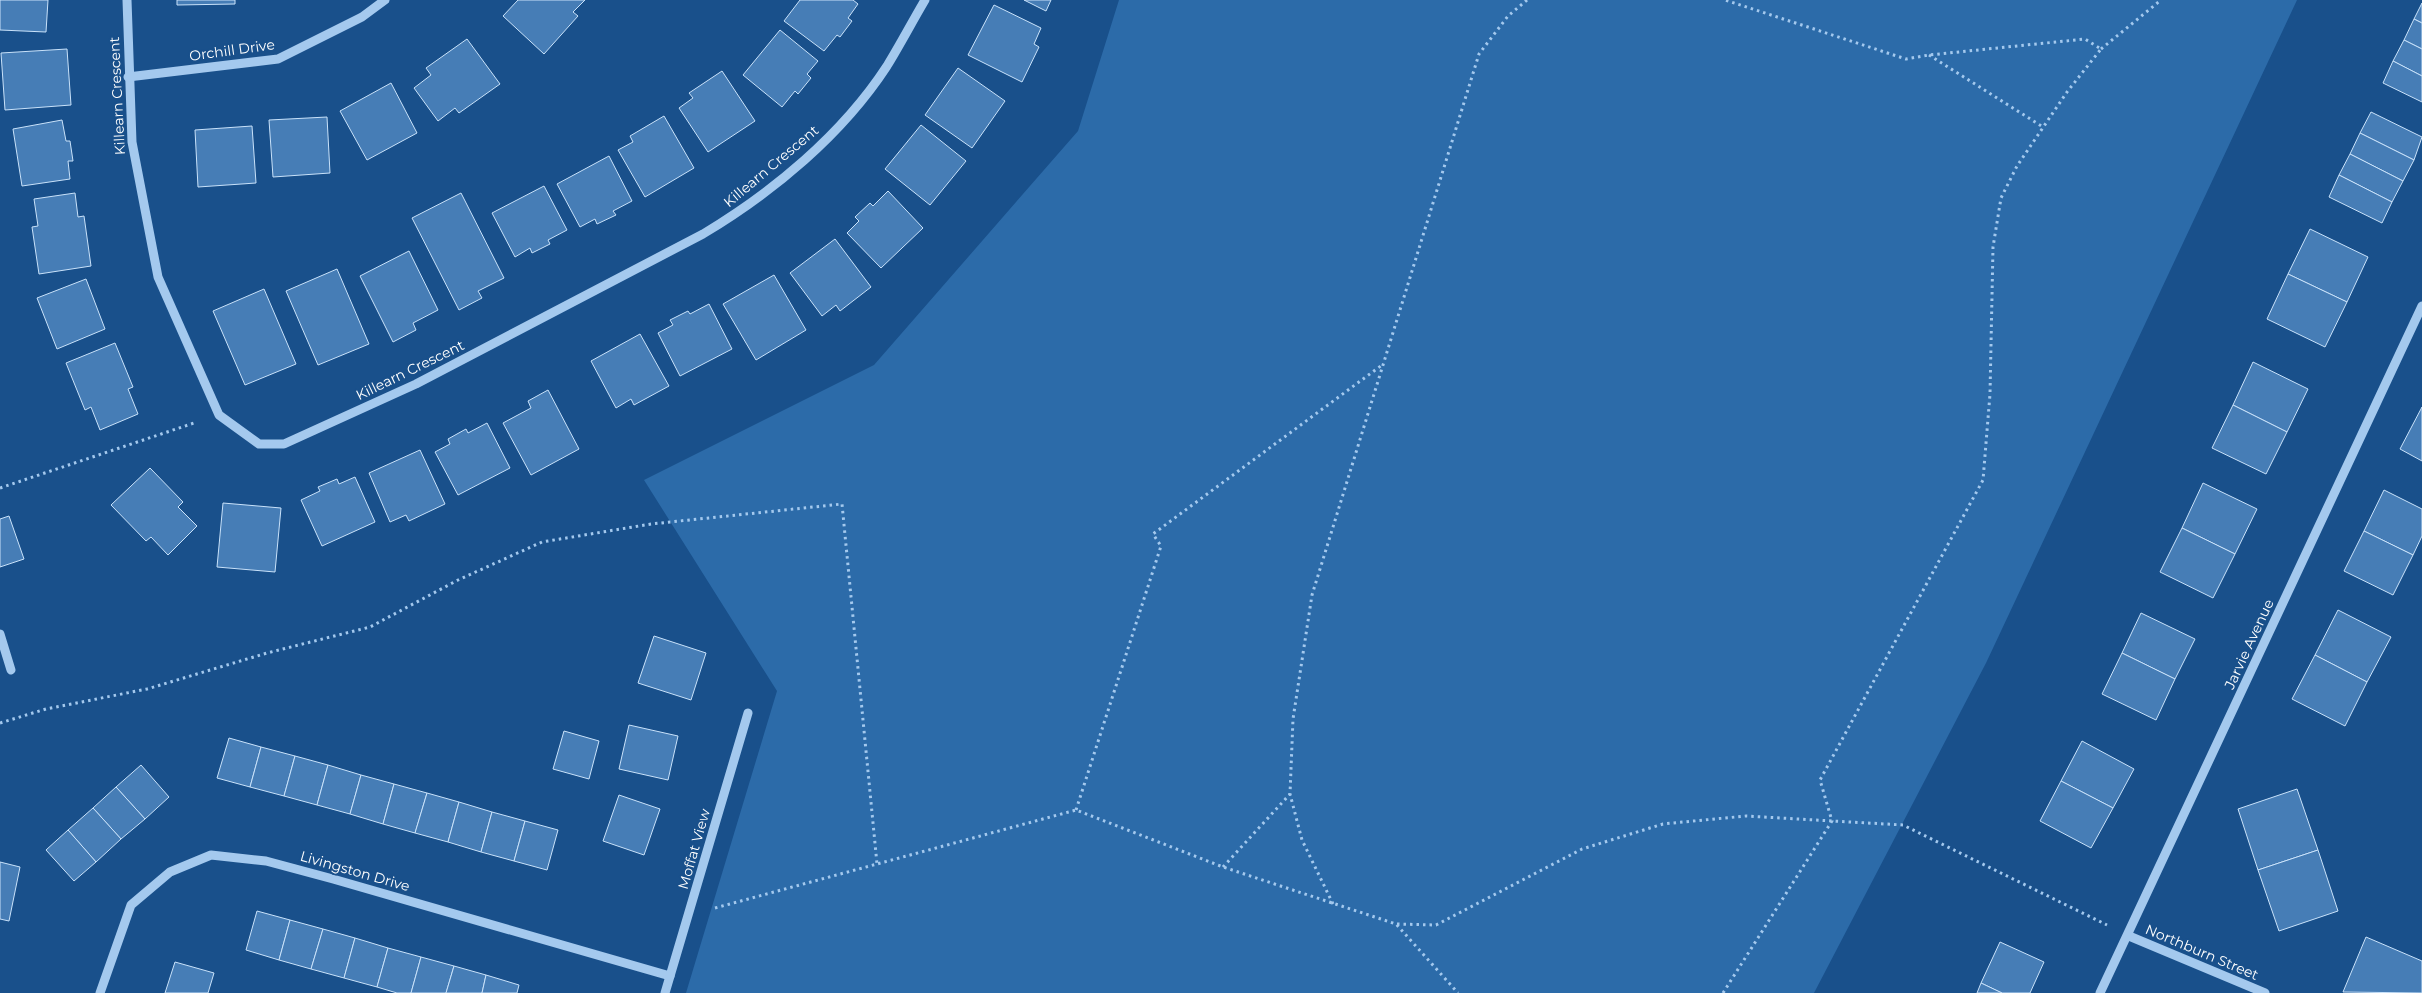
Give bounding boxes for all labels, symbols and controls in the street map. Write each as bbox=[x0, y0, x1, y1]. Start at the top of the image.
street label: Orchill Drive bbox=[188, 35, 276, 65]
street label: Killearn Crescent bbox=[105, 36, 129, 156]
street label: Killearn Crescent bbox=[720, 121, 822, 211]
street label: Killearn Crescent bbox=[353, 336, 467, 404]
street label: Jarvie Avenue bbox=[2220, 596, 2278, 693]
street label: Moffat View bbox=[674, 806, 714, 891]
street label: Livingston Drive bbox=[298, 847, 412, 895]
street label: Northburn Street bbox=[2143, 920, 2261, 984]

